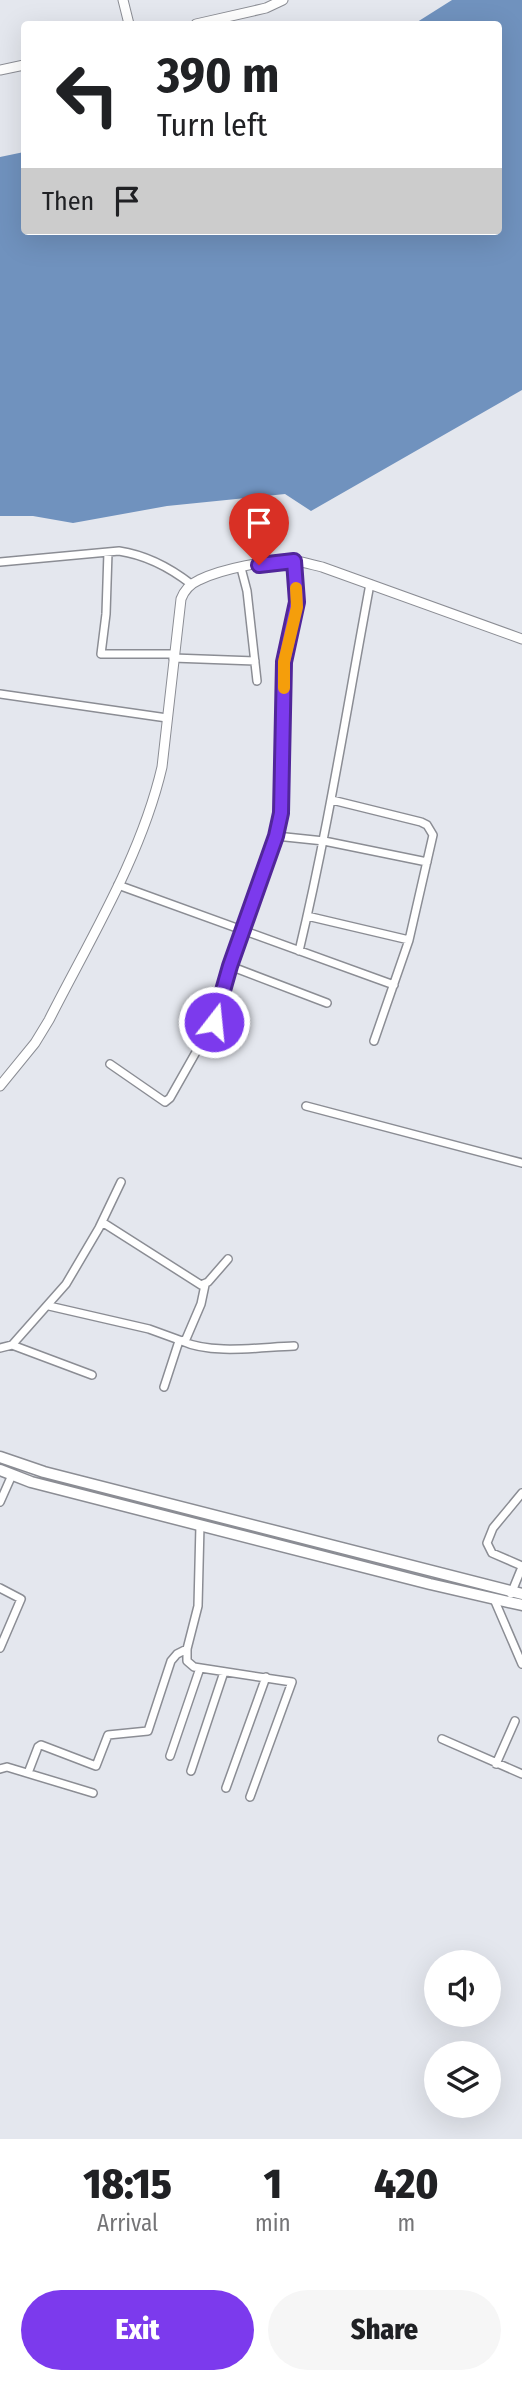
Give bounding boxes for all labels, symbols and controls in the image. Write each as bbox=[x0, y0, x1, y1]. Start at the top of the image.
text: 390 m bbox=[157, 46, 279, 105]
icon: left bbox=[42, 49, 133, 140]
text: Turn left bbox=[157, 106, 267, 144]
icon: arrive bbox=[108, 182, 146, 220]
text: Then bbox=[42, 186, 94, 217]
pin bbox=[229, 493, 289, 565]
icon: arrive bbox=[240, 504, 278, 542]
position arrow bbox=[177, 985, 251, 1059]
map controls bbox=[424, 1950, 501, 2118]
button: sound bbox=[424, 1950, 501, 2027]
button: layers bbox=[424, 2041, 501, 2118]
text: 18:15 bbox=[83, 2159, 172, 2209]
text: 1 bbox=[264, 2159, 282, 2209]
text: 420 bbox=[374, 2159, 439, 2209]
text: Arrival bbox=[97, 2209, 158, 2237]
text: min bbox=[255, 2209, 291, 2237]
text: m bbox=[397, 2209, 415, 2237]
button: Exit bbox=[21, 2290, 254, 2370]
button: Share bbox=[268, 2290, 501, 2370]

